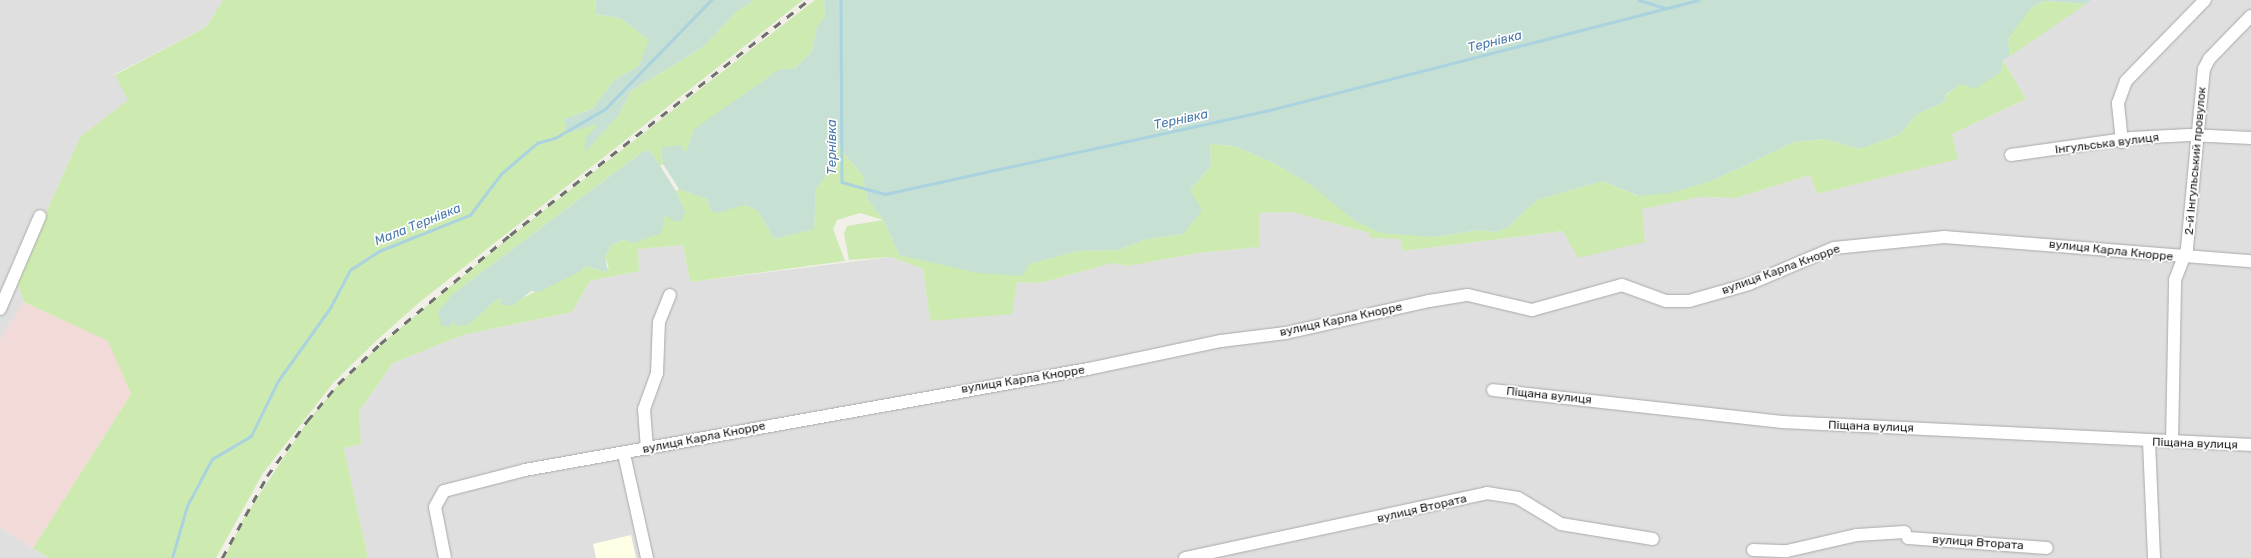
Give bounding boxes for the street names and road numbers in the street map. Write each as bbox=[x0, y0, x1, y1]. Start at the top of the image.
street label: 2-й Інгульський провулок bbox=[2182, 86, 2210, 236]
street label: Інгульська вулиця bbox=[2054, 130, 2160, 158]
street label: вулиця Карла Кнорре bbox=[2048, 237, 2174, 265]
street label: вулиця Карла Кнорре bbox=[1720, 242, 1842, 298]
street label: вулиця Карла Кнорре bbox=[1278, 300, 1404, 340]
street label: вулиця Карла Кнорре bbox=[960, 363, 1086, 397]
street label: Піщана вулиця bbox=[1506, 384, 1592, 408]
street label: Піщана вулиця bbox=[1828, 418, 1914, 436]
street label: вулиця Карла Кнорре bbox=[641, 419, 767, 457]
street label: Піщана вулиця bbox=[2152, 435, 2238, 453]
street label: вулиця Втората bbox=[1376, 492, 1468, 526]
street label: вулиця Втората bbox=[1932, 533, 2024, 553]

